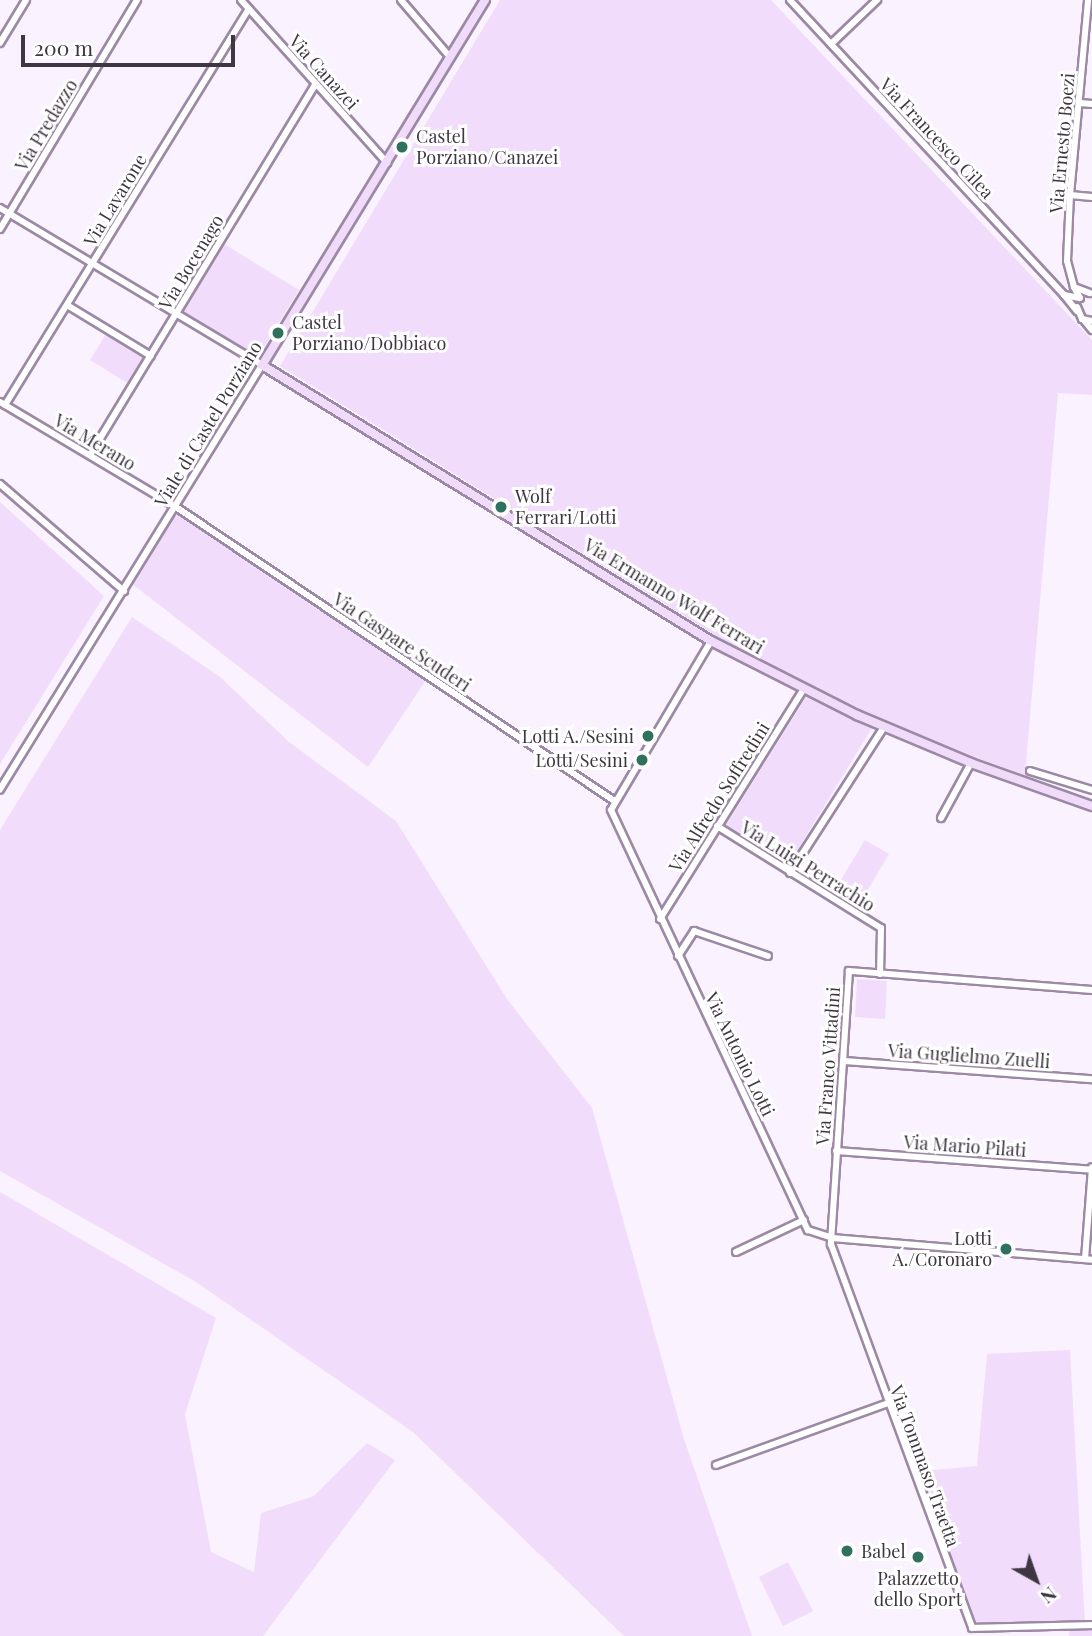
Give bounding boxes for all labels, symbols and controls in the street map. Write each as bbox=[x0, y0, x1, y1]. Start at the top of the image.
scale bar bbox=[24, 21, 238, 65]
street label: Via Canazei bbox=[285, 30, 363, 114]
text: 200 m bbox=[34, 33, 93, 61]
street label: Via Ernesto Boezi bbox=[1045, 72, 1079, 214]
street label: Via Francesco Cilea bbox=[875, 73, 999, 203]
street label: Via Predazzo bbox=[10, 75, 82, 175]
place label: Castel Porziano/Canazei bbox=[416, 126, 558, 168]
marker: Castel Porziano/Canazei bbox=[394, 139, 410, 155]
street label: Via Lavarone bbox=[79, 150, 151, 250]
street label: Via Bocenago bbox=[154, 210, 228, 314]
place label: Castel Porziano/Dobbiaco bbox=[292, 312, 446, 354]
marker: Castel Porziano/Dobbiaco bbox=[270, 325, 286, 341]
street label: Viale di Castel Porziano bbox=[150, 337, 266, 511]
street label: Via Merano bbox=[50, 409, 140, 475]
place label: Wolf Ferrari/Lotti bbox=[515, 486, 617, 528]
marker: Wolf Ferrari/Lotti bbox=[493, 499, 509, 515]
street label: Via Ermanno Wolf Ferrari bbox=[580, 533, 768, 659]
street label: Via Gaspare Scuderi bbox=[329, 588, 475, 696]
street label: Via Alfredo Soffredini bbox=[664, 718, 774, 876]
place label: Lotti A./Sesini bbox=[521, 725, 634, 747]
marker: Lotti A./Sesini bbox=[640, 728, 656, 744]
place label: Lotti/Sesini bbox=[535, 749, 628, 771]
marker: Lotti/Sesini bbox=[634, 752, 650, 768]
street label: Via Luigi Perrachio bbox=[737, 816, 879, 916]
street label: Via Franco Vittadini bbox=[812, 986, 844, 1146]
street label: Via Antonio Lotti bbox=[700, 988, 780, 1120]
street label: Via Guglielmo Zuelli bbox=[887, 1040, 1051, 1072]
street label: Via Mario Pilati bbox=[903, 1131, 1027, 1161]
place label: Lotti A./Coronaro bbox=[892, 1228, 992, 1270]
marker: Lotti A./Coronaro bbox=[998, 1241, 1014, 1257]
street label: Via Tommaso Traetta bbox=[886, 1382, 964, 1550]
place label: Babel bbox=[861, 1540, 906, 1562]
marker: Babel bbox=[839, 1543, 855, 1559]
north arrow bbox=[1001, 1545, 1071, 1615]
marker: Palazzetto dello Sport bbox=[910, 1549, 926, 1565]
place label: Palazzetto dello Sport bbox=[874, 1568, 962, 1610]
text: N bbox=[1036, 1582, 1063, 1610]

